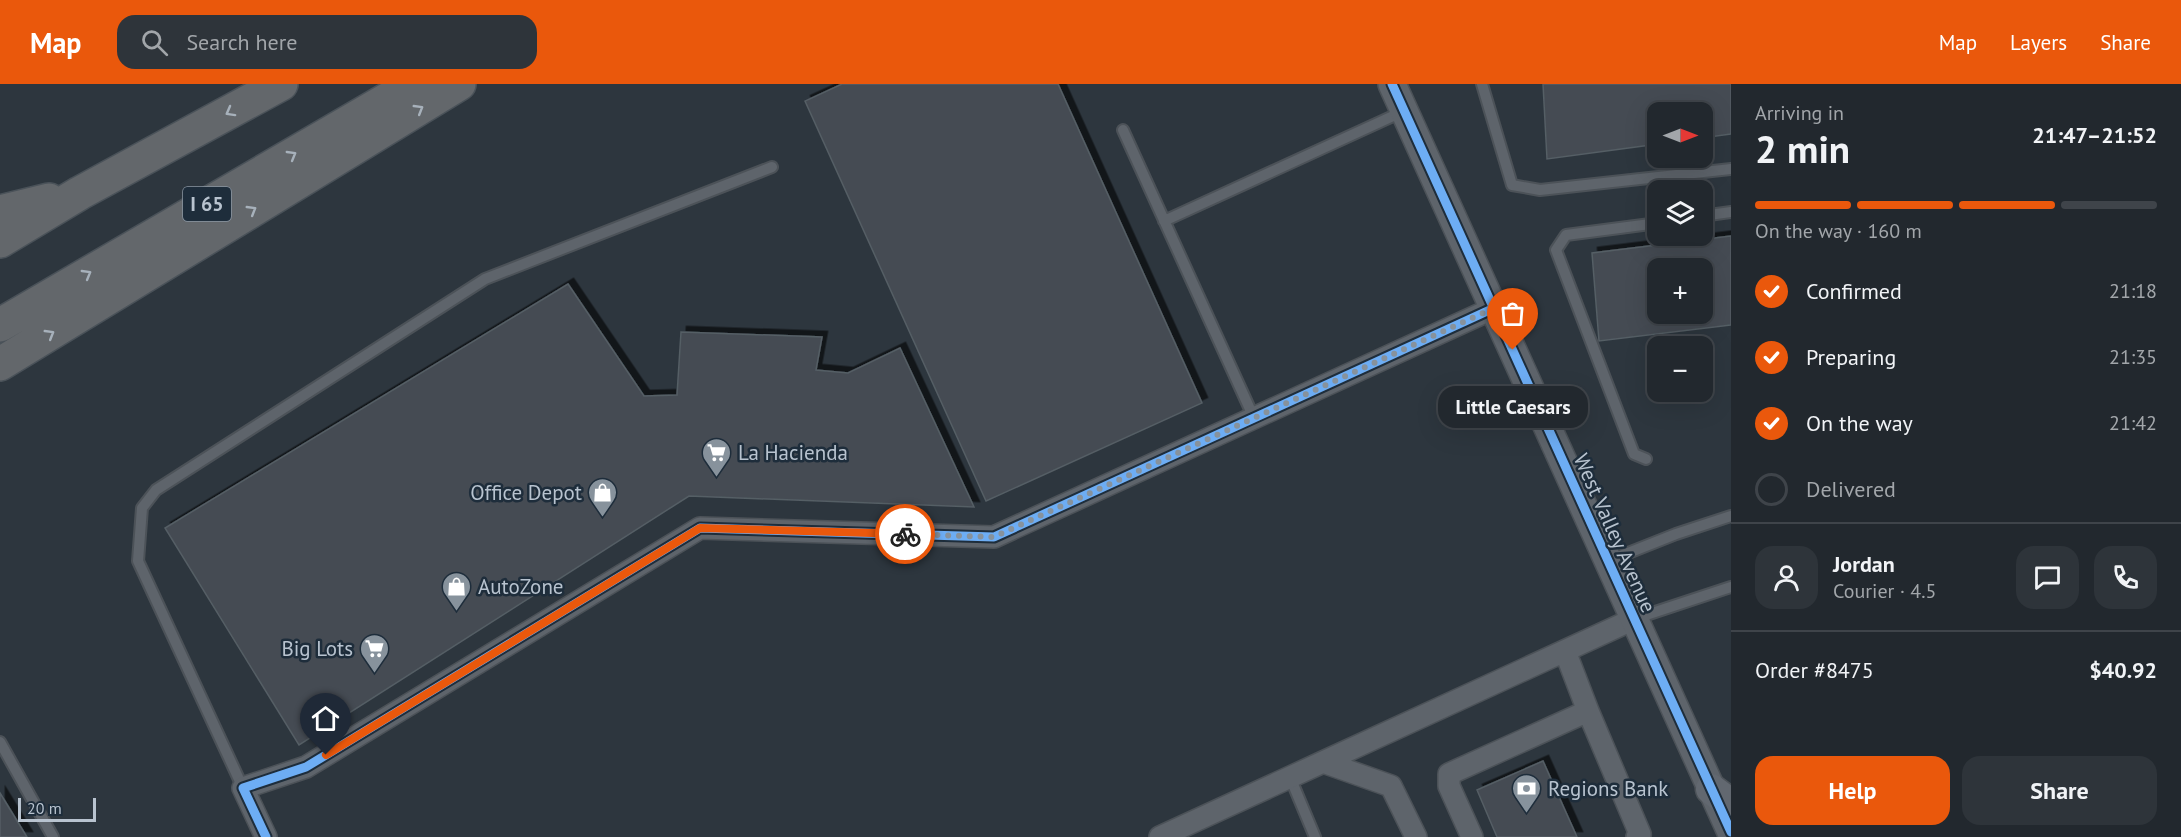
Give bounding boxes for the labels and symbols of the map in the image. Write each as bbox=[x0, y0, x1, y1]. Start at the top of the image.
north arrow bbox=[1647, 102, 1713, 168]
one-way arrow bbox=[413, 104, 423, 116]
one-way arrow bbox=[225, 105, 236, 116]
one-way arrow bbox=[286, 151, 296, 162]
road number: I 65 bbox=[183, 187, 231, 221]
one-way arrow bbox=[246, 206, 256, 218]
one-way arrow bbox=[81, 270, 91, 281]
pin bbox=[1487, 288, 1538, 350]
one-way arrow bbox=[44, 329, 54, 341]
callout: Little Caesars bbox=[1438, 386, 1588, 428]
supermarket icon: La Hacienda bbox=[701, 436, 733, 478]
place label: La Hacienda bbox=[738, 439, 848, 466]
street label: West Valley Avenue bbox=[1568, 449, 1662, 617]
shop icon: Office Depot bbox=[587, 476, 619, 518]
place label: Office Depot bbox=[470, 479, 582, 506]
courier bbox=[875, 504, 935, 564]
shop icon: AutoZone bbox=[441, 570, 473, 612]
place label: AutoZone bbox=[478, 573, 564, 600]
supermarket icon: Big Lots bbox=[358, 632, 390, 674]
place label: Big Lots bbox=[281, 635, 353, 662]
pin bbox=[300, 693, 351, 755]
bank icon: Regions Bank bbox=[1511, 772, 1543, 814]
place label: Regions Bank bbox=[1548, 775, 1668, 802]
scale bar bbox=[18, 795, 96, 822]

